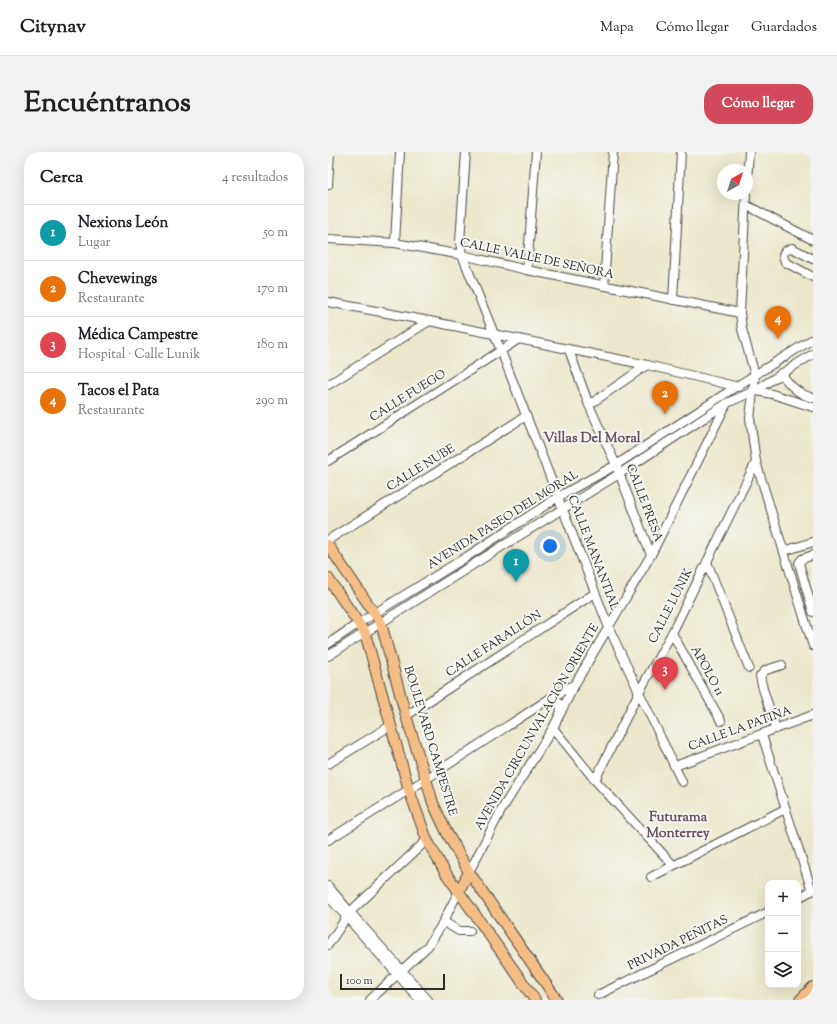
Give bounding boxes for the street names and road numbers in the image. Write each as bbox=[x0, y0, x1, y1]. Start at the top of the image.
street label: CALLE VALLE DE SEÑORA bbox=[458, 234, 616, 284]
street label: CALLE FUEGO bbox=[366, 365, 450, 427]
street label: CALLE NUBE bbox=[383, 439, 459, 496]
street label: CALLE PRESA bbox=[621, 461, 667, 545]
street label: AVENIDA PASEO DEL MORAL bbox=[424, 466, 582, 574]
street label: CALLE MANANTIAL bbox=[563, 493, 623, 613]
street label: CALLE LUNIK bbox=[644, 565, 698, 647]
street label: CALLE FARALLÓN bbox=[442, 606, 546, 682]
street label: AVENIDA CIRCUNVALACIÓN ORIENTE bbox=[470, 620, 604, 834]
street label: APOLO 11 bbox=[686, 643, 728, 699]
street label: BOULEVARD CAMPESTRE bbox=[399, 664, 462, 819]
street label: CALLE LA PATIÑA bbox=[686, 702, 794, 756]
street label: PRIVADA PEÑITAS bbox=[625, 911, 731, 975]

